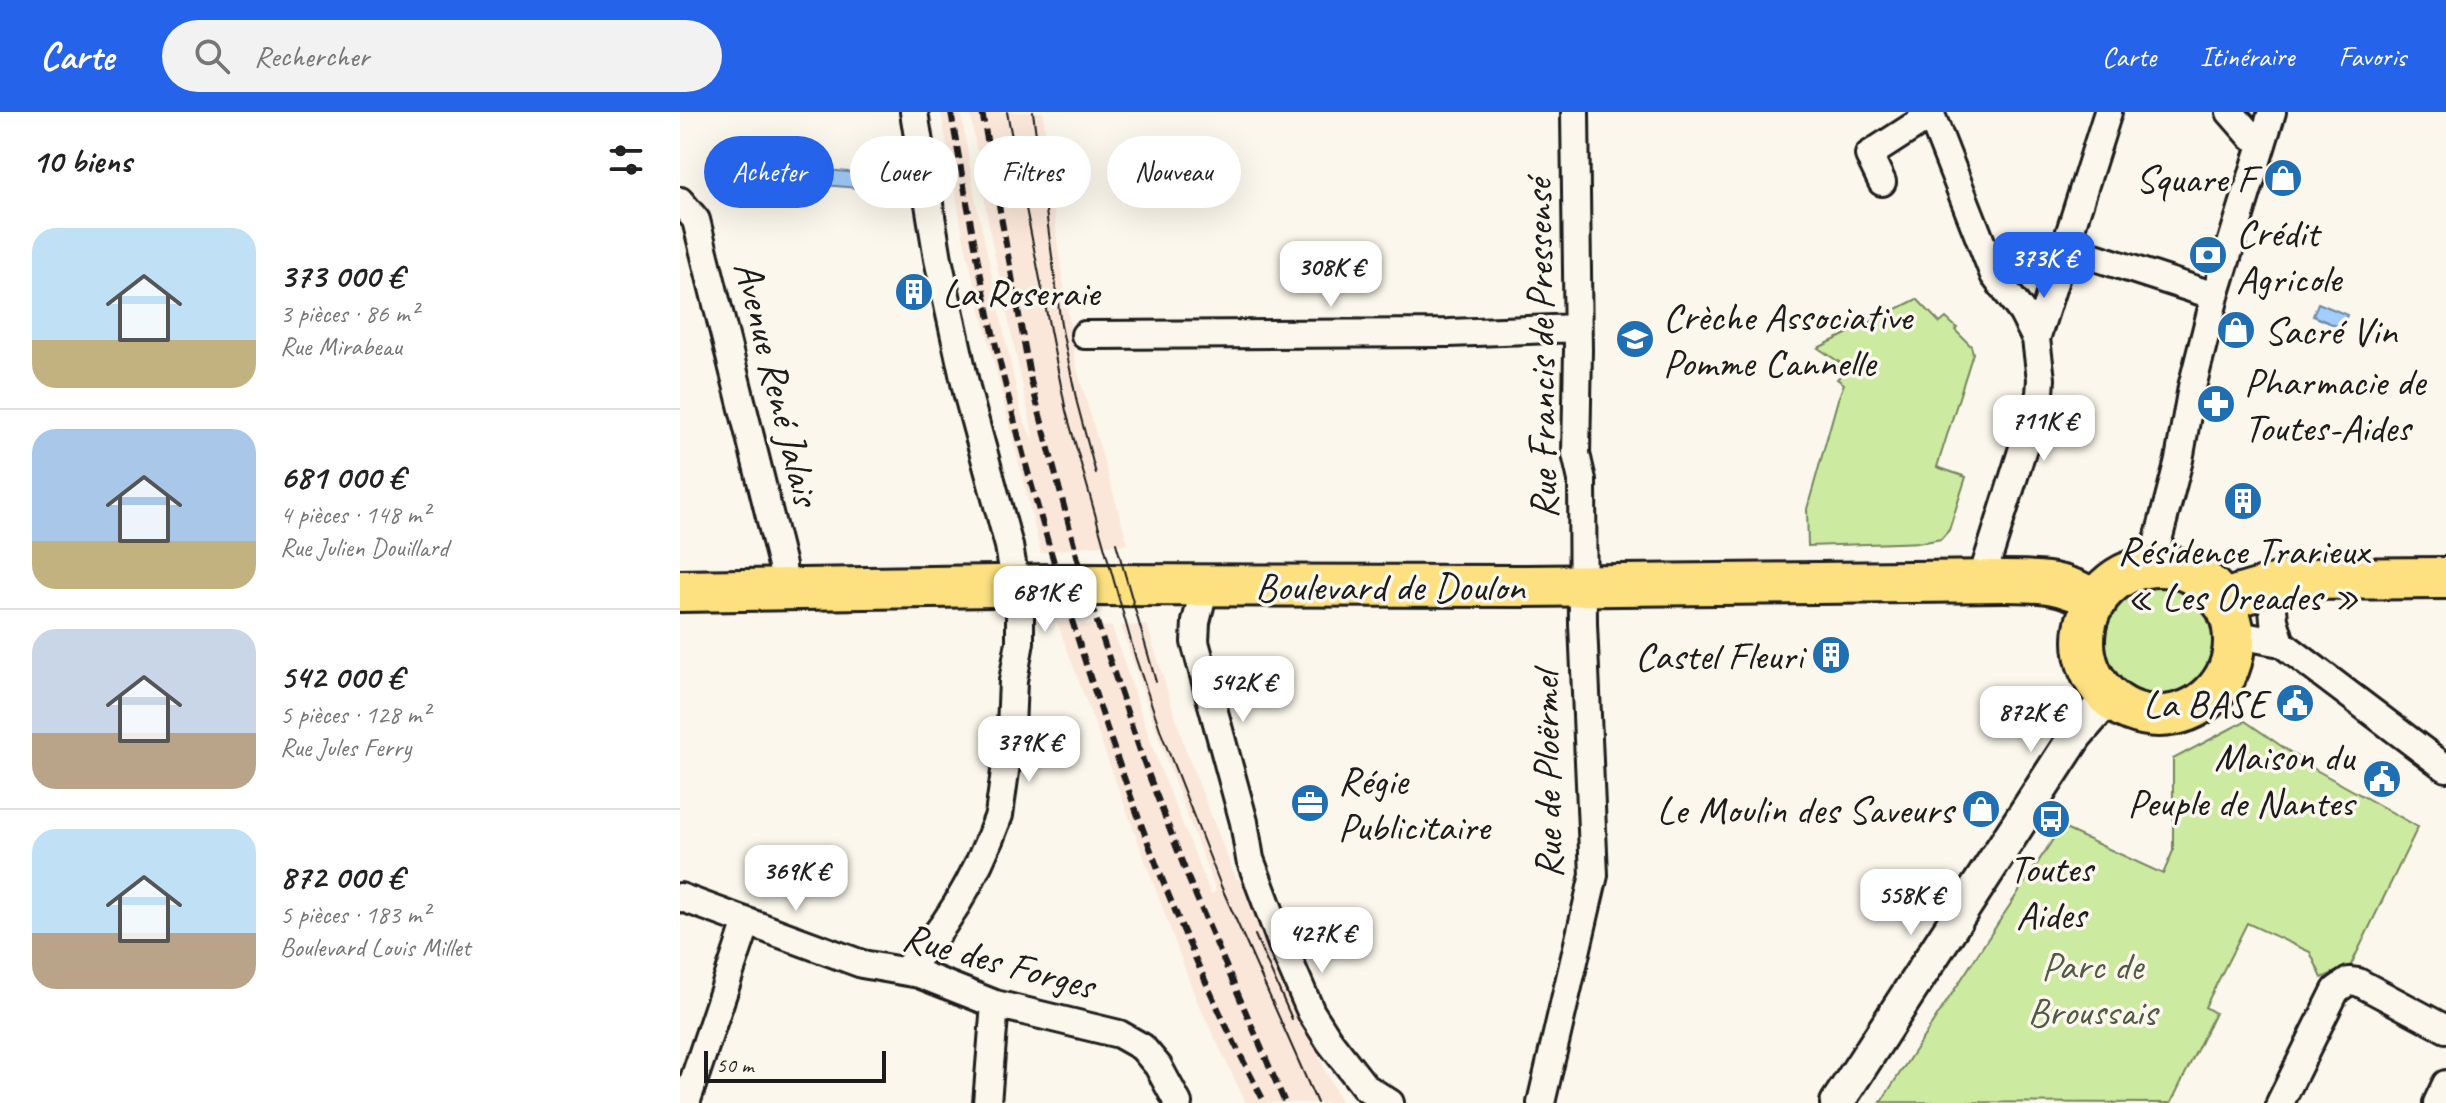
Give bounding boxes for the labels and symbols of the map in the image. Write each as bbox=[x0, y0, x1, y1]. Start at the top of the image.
place label: Square F bbox=[2136, 154, 2263, 204]
shop icon: Square F bbox=[2262, 157, 2304, 199]
street label: Rue Francis de Pressensé bbox=[1513, 173, 1569, 519]
place label: Crédit Agricole bbox=[2236, 208, 2344, 304]
pin: 373K € bbox=[1979, 232, 2109, 300]
bank icon: Crédit Agricole bbox=[2187, 234, 2229, 276]
pin: 308K € bbox=[1266, 241, 1396, 309]
street label: Avenue René Jalais bbox=[723, 256, 832, 514]
place label: La Roseraie bbox=[942, 268, 1102, 318]
building icon: La Roseraie bbox=[893, 271, 935, 313]
place label: Crèche Associative Pomme Cannelle bbox=[1663, 292, 1915, 388]
place label: Sacré Vin bbox=[2264, 306, 2398, 356]
shop icon: Sacré Vin bbox=[2215, 309, 2257, 351]
school or university icon: Crèche Associative Pomme Cannelle bbox=[1614, 318, 1656, 360]
place label: Pharmacie de Toutes-Aides bbox=[2244, 357, 2428, 453]
pharmacy icon: Pharmacie de Toutes-Aides bbox=[2195, 383, 2237, 425]
pin: 711K € bbox=[1979, 395, 2109, 463]
building icon: Résidence Trarieux « Les Oreades » bbox=[2222, 480, 2264, 522]
place label: Résidence Trarieux « Les Oreades » bbox=[2117, 526, 2372, 622]
street label: Boulevard de Doulon bbox=[1255, 562, 1526, 612]
pin: 681K € bbox=[980, 566, 1110, 634]
place label: Castel Fleuri bbox=[1635, 631, 1808, 681]
building icon: Castel Fleuri bbox=[1810, 634, 1852, 676]
pin: 542K € bbox=[1178, 656, 1308, 724]
street label: Rue de Ploërmel bbox=[1520, 665, 1574, 879]
place label: La BASE bbox=[2143, 679, 2272, 729]
public building icon: La BASE bbox=[2274, 682, 2316, 724]
pin: 872K € bbox=[1966, 686, 2096, 754]
pin: 379K € bbox=[964, 716, 1094, 784]
place label: Maison du Peuple de Nantes bbox=[2128, 732, 2357, 828]
place label: Régie Publicitaire bbox=[1338, 756, 1492, 852]
public building icon: Maison du Peuple de Nantes bbox=[2361, 758, 2403, 800]
office icon: Régie Publicitaire bbox=[1289, 782, 1331, 824]
place label: Le Moulin des Saveurs bbox=[1657, 785, 1956, 835]
shop icon: Le Moulin des Saveurs bbox=[1960, 788, 2002, 830]
bus stop icon: Toutes Aides bbox=[2030, 798, 2072, 840]
place label: Toutes Aides bbox=[2009, 844, 2096, 940]
pin: 369K € bbox=[731, 845, 861, 913]
pin: 558K € bbox=[1846, 869, 1976, 937]
pin: 427K € bbox=[1257, 907, 1387, 975]
street label: Rue des Forges bbox=[897, 911, 1103, 1011]
park label: Parc de Broussais bbox=[2028, 941, 2160, 1037]
scale bar bbox=[704, 1047, 886, 1083]

